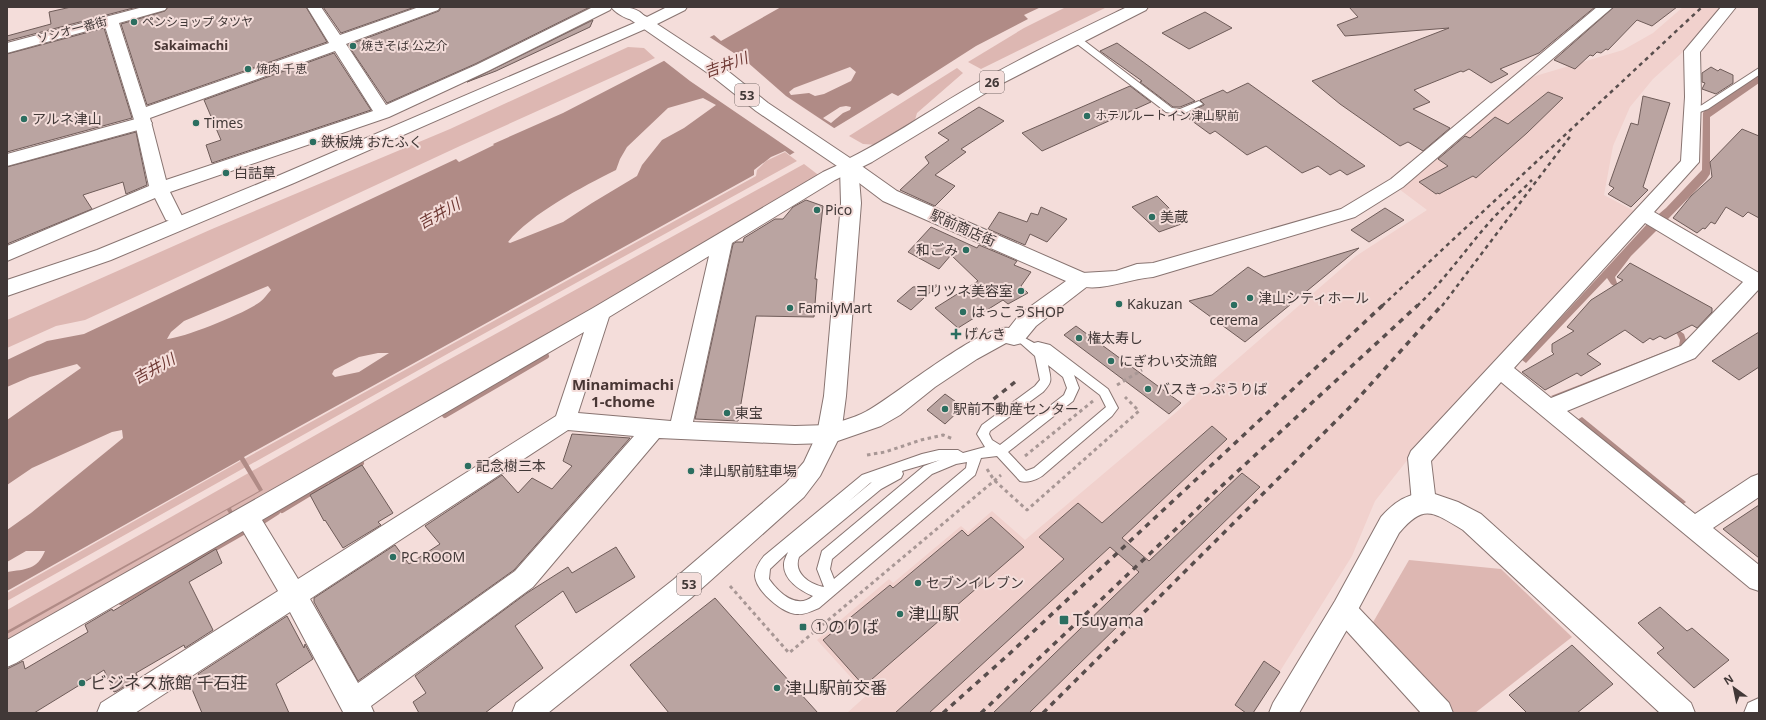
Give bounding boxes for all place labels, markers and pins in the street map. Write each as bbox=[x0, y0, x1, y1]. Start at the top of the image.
place label: ペンショップ タツヤ bbox=[142, 13, 253, 30]
marker: ペンショップ タツヤ bbox=[129, 17, 139, 27]
place label: 焼きそば 公之介 bbox=[361, 37, 448, 54]
marker: 焼きそば 公之介 bbox=[348, 41, 358, 51]
place label: 焼肉 千恵 bbox=[256, 60, 307, 77]
marker: 焼肉 千恵 bbox=[243, 64, 253, 74]
place label: ホテルルートイン津山駅前 bbox=[1095, 107, 1239, 124]
place label: アルネ津山 bbox=[32, 109, 102, 128]
marker: ホテルルートイン津山駅前 bbox=[1082, 111, 1092, 121]
place label: Times bbox=[204, 113, 243, 132]
marker: アルネ津山 bbox=[19, 114, 29, 124]
marker: Times bbox=[191, 118, 201, 128]
place label: 鉄板焼 おたふく bbox=[321, 132, 423, 151]
marker: 鉄板焼 おたふく bbox=[308, 137, 318, 147]
place label: 白詰草 bbox=[234, 163, 276, 182]
marker: 白詰草 bbox=[221, 168, 231, 178]
place label: Pico bbox=[825, 200, 852, 219]
marker: Pico bbox=[812, 205, 822, 215]
place label: 美蔵 bbox=[1160, 207, 1188, 226]
marker: 美蔵 bbox=[1147, 212, 1157, 222]
place label: 和ごみ bbox=[916, 240, 958, 259]
marker: 和ごみ bbox=[961, 245, 971, 255]
place label: ヨリツネ美容室 bbox=[915, 281, 1013, 300]
marker: ヨリツネ美容室 bbox=[1016, 286, 1026, 296]
place label: 津山シティホール bbox=[1258, 288, 1369, 307]
marker: 津山シティホール bbox=[1245, 293, 1255, 303]
place label: Kakuzan bbox=[1127, 294, 1183, 313]
place label: FamilyMart bbox=[798, 298, 872, 317]
marker: Kakuzan bbox=[1114, 299, 1124, 309]
marker: cerema bbox=[1229, 300, 1239, 310]
place label: はっこうSHOP bbox=[971, 302, 1064, 321]
marker: FamilyMart bbox=[785, 303, 795, 313]
marker: はっこうSHOP bbox=[958, 307, 968, 317]
place label: cerema bbox=[1210, 310, 1258, 329]
place label: げんき bbox=[964, 324, 1006, 343]
place label: 権太寿し bbox=[1087, 328, 1143, 347]
marker: げんき bbox=[951, 329, 961, 339]
marker: 権太寿し bbox=[1074, 333, 1084, 343]
place label: にぎわい交流館 bbox=[1119, 351, 1217, 370]
marker: にぎわい交流館 bbox=[1106, 356, 1116, 366]
place label: バスきっぷうりば bbox=[1156, 379, 1267, 398]
marker: バスきっぷうりば bbox=[1143, 384, 1153, 394]
place label: 駅前不動産センター bbox=[953, 399, 1079, 418]
place label: 東宝 bbox=[735, 403, 763, 422]
marker: 駅前不動産センター bbox=[940, 404, 950, 414]
marker: 東宝 bbox=[722, 408, 732, 418]
place label: 記念樹三本 bbox=[476, 456, 546, 475]
marker: 記念樹三本 bbox=[463, 461, 473, 471]
place label: 津山駅前駐車場 bbox=[699, 461, 797, 480]
marker: 津山駅前駐車場 bbox=[686, 466, 696, 476]
place label: PC ROOM bbox=[401, 547, 465, 566]
marker: PC ROOM bbox=[388, 552, 398, 562]
place label: セブンイレブン bbox=[926, 573, 1024, 592]
marker: セブンイレブン bbox=[913, 578, 923, 588]
place label: 津山駅 bbox=[908, 602, 959, 625]
place label: Tsuyama bbox=[1073, 608, 1144, 631]
marker: 津山駅 bbox=[895, 609, 905, 619]
marker: Tsuyama bbox=[1058, 614, 1070, 626]
place label: ①のりば bbox=[811, 615, 879, 638]
marker: ①のりば bbox=[798, 622, 808, 632]
place label: ビジネス旅館 千石荘 bbox=[90, 671, 247, 694]
place label: 津山駅前交番 bbox=[785, 676, 887, 699]
marker: ビジネス旅館 千石荘 bbox=[77, 678, 87, 688]
marker: 津山駅前交番 bbox=[772, 683, 782, 693]

